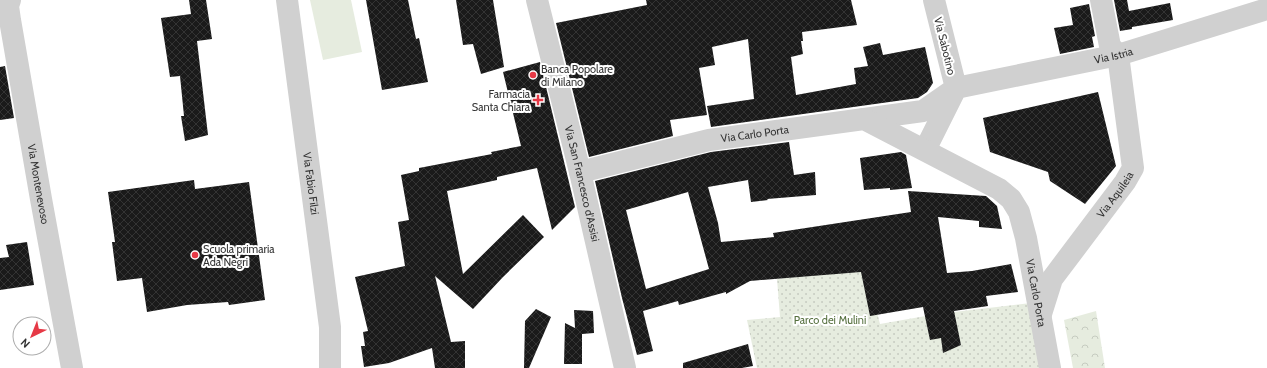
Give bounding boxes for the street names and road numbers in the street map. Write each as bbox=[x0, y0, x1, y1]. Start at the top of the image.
street label: Via Sabotino bbox=[931, 16, 959, 76]
street label: Via Istria bbox=[1093, 44, 1135, 67]
street label: Via Carlo Porta bbox=[720, 122, 790, 145]
street label: Via San Francesco d'Assisi bbox=[562, 124, 603, 243]
street label: Via Montenevoso bbox=[25, 143, 52, 225]
street label: Via Fabio Filzi bbox=[300, 151, 322, 216]
street label: Via Aquileia bbox=[1093, 168, 1137, 221]
street label: Via Carlo Porta bbox=[1023, 258, 1049, 329]

